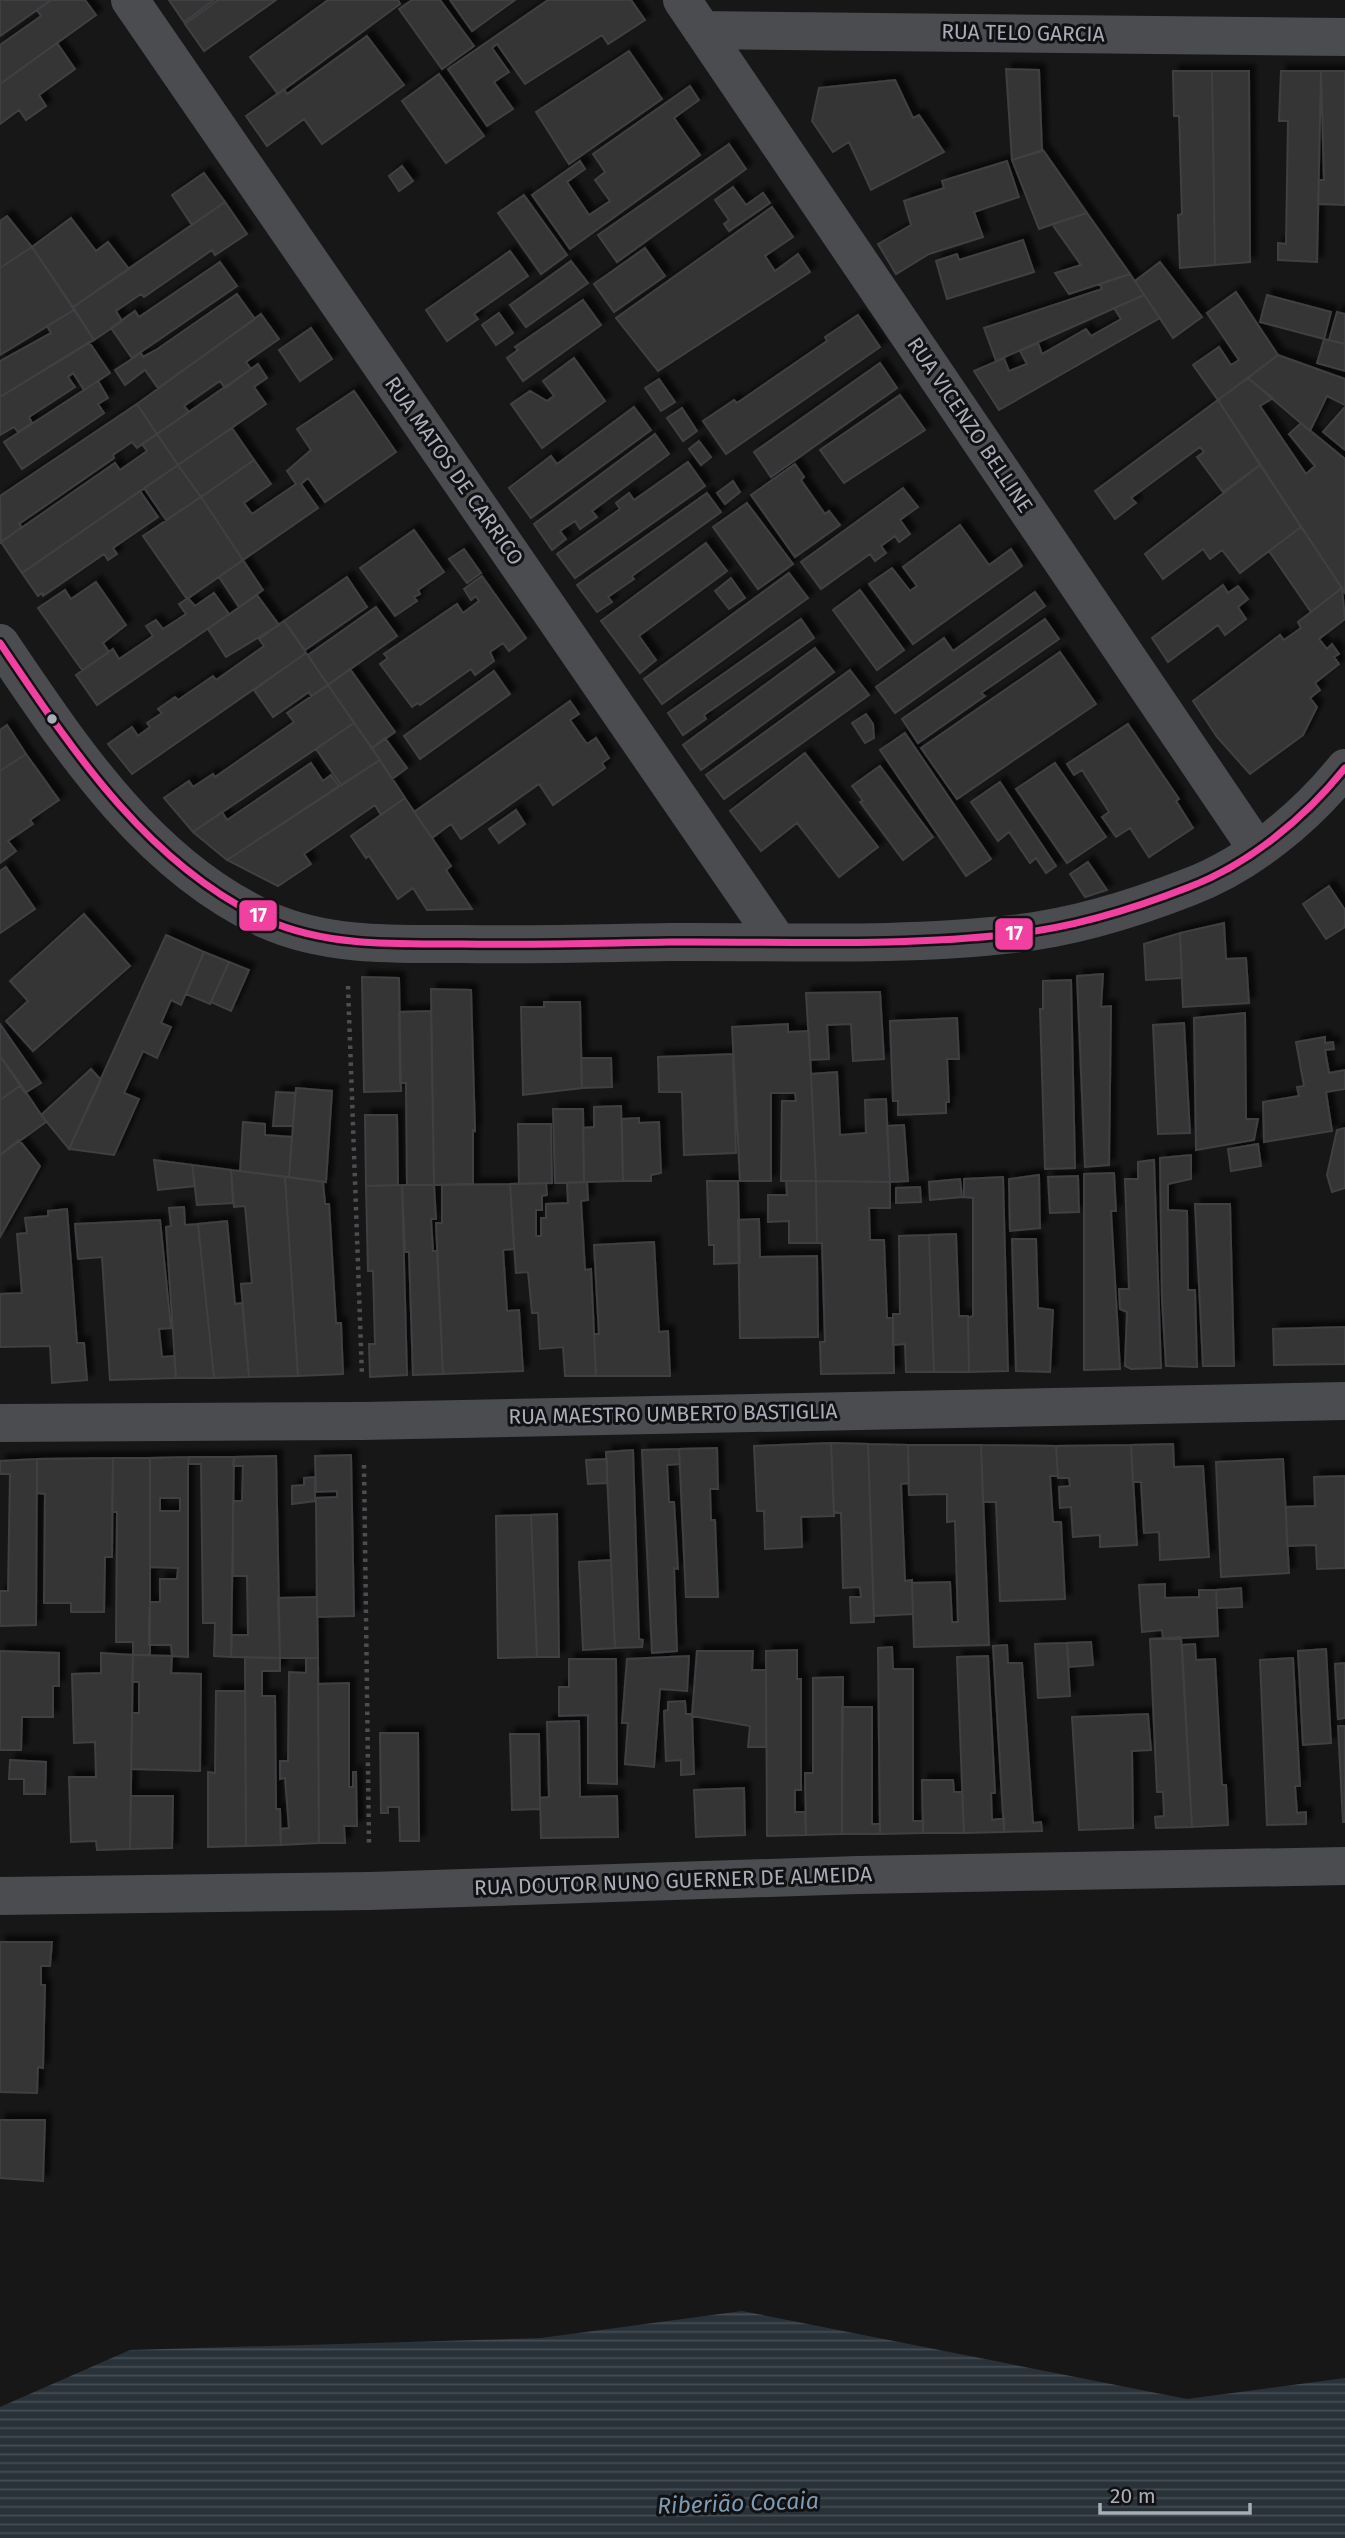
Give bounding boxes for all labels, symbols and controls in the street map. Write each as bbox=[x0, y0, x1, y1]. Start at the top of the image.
street label: RUA TELO GARCIA bbox=[941, 19, 1105, 47]
street label: RUA VICENZO BELLINE bbox=[902, 332, 1038, 518]
street label: RUA MATOS DE CARRICO bbox=[379, 372, 529, 570]
unlabelled marker bbox=[45, 712, 59, 726]
line badge: 17 bbox=[238, 899, 278, 932]
text: 17 bbox=[249, 904, 267, 927]
line badge: 17 bbox=[994, 917, 1034, 951]
text: 17 bbox=[1005, 922, 1023, 945]
street label: RUA MAESTRO UMBERTO BASTIGLIA bbox=[508, 1398, 838, 1430]
street label: RUA DOUTOR NUNO GUERNER DE ALMEIDA bbox=[474, 1861, 872, 1901]
scale bar bbox=[1100, 2472, 1250, 2516]
text: 20 m bbox=[1110, 2483, 1156, 2509]
water label: Riberião Cocaia bbox=[657, 2486, 819, 2520]

